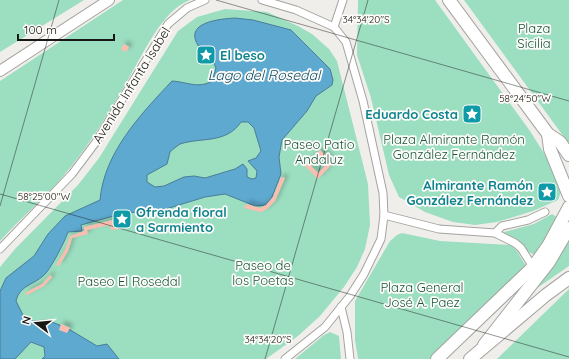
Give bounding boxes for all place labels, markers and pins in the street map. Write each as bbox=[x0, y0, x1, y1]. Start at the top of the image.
place icon: El beso bbox=[195, 44, 217, 66]
place label: El beso bbox=[220, 47, 265, 63]
place icon: Eduardo Costa bbox=[461, 103, 483, 125]
place label: Eduardo Costa bbox=[365, 106, 458, 122]
place label: Almirante Ramón González Fernández bbox=[406, 177, 533, 208]
place icon: Almirante Ramón González Fernández bbox=[536, 181, 558, 203]
place label: Ofrenda floral a Sarmiento bbox=[136, 204, 227, 235]
place icon: Ofrenda floral a Sarmiento bbox=[111, 208, 133, 230]

